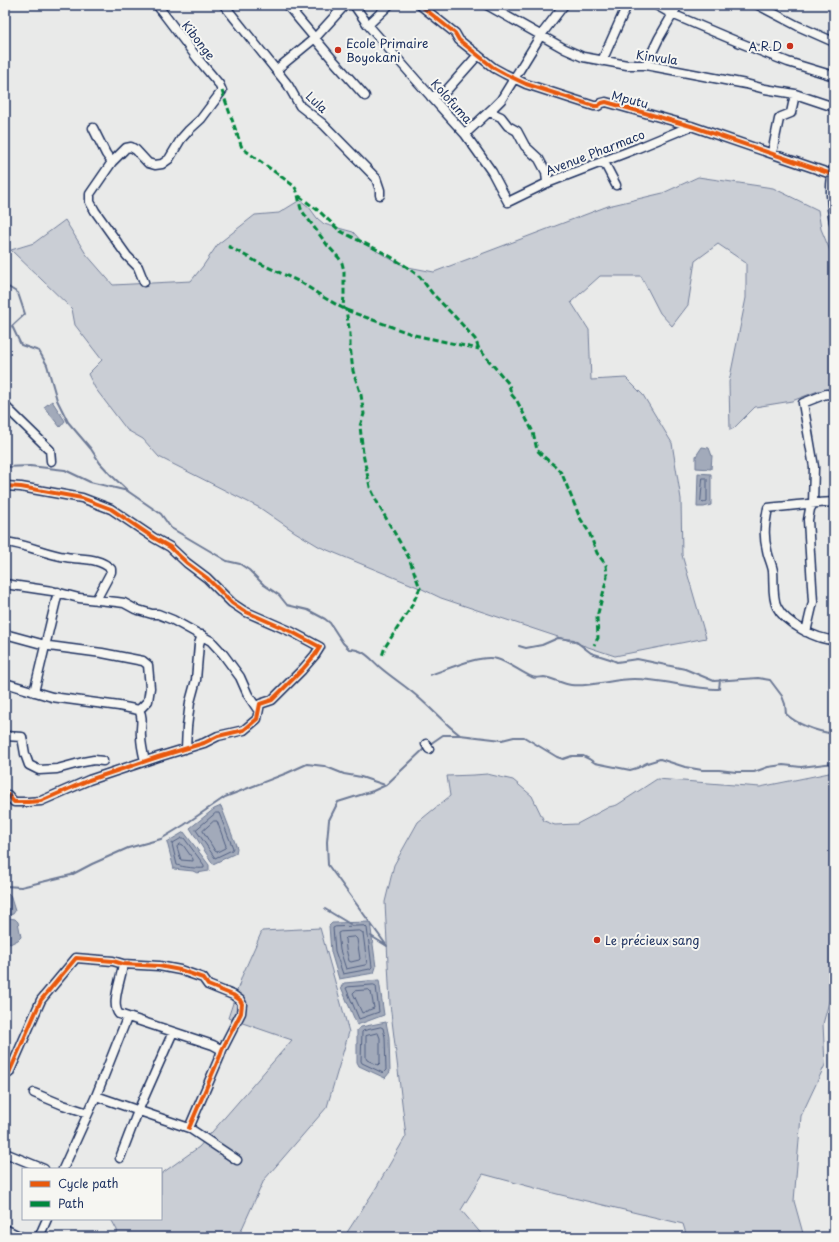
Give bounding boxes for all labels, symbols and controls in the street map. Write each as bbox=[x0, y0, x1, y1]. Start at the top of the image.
street label: Kibonge bbox=[178, 17, 220, 64]
place label: Ecole Primaire Boyokani bbox=[346, 34, 428, 66]
place label: A.R.D bbox=[749, 37, 782, 55]
marker: A.R.D bbox=[785, 41, 795, 51]
marker: Ecole Primaire Boyokani bbox=[333, 45, 343, 55]
street label: Kinvula bbox=[635, 45, 680, 69]
street label: Kolofuma bbox=[427, 75, 477, 128]
street label: Mputu bbox=[610, 86, 650, 112]
street label: Lula bbox=[302, 87, 332, 117]
street label: Avenue Pharmaco bbox=[543, 125, 647, 179]
place label: Le précieux sang bbox=[605, 931, 699, 949]
marker: Le précieux sang bbox=[592, 935, 602, 945]
legend bbox=[22, 1168, 162, 1220]
text: Cycle path bbox=[58, 1174, 119, 1192]
text: Path bbox=[58, 1194, 84, 1212]

